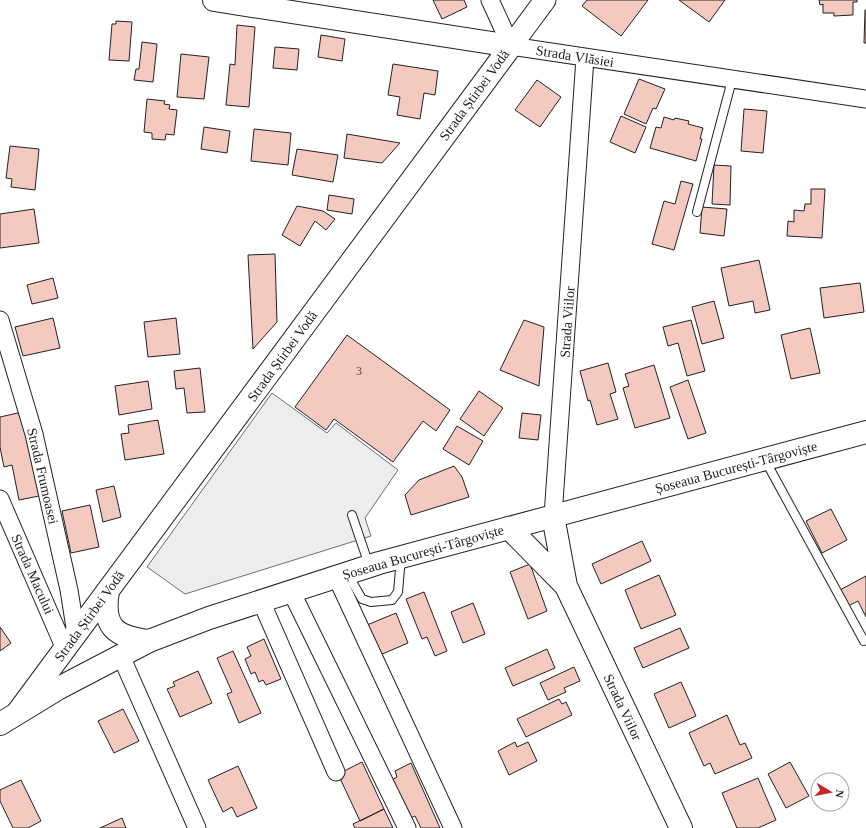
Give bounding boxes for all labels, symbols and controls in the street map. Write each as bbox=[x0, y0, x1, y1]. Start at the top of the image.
street label: Strada Vlăsiei bbox=[535, 43, 615, 70]
street label: Strada Știrbei Vodă bbox=[436, 46, 514, 144]
street label: Strada Viilor bbox=[558, 285, 578, 358]
street label: Strada Știrbei Vodă bbox=[244, 307, 322, 405]
house number: 3 bbox=[356, 364, 362, 378]
street label: Strada Frumoasei bbox=[24, 426, 61, 526]
street label: Șoseaua București-Târgoviște bbox=[653, 439, 819, 497]
street label: Șoseaua București-Târgoviște bbox=[341, 522, 506, 584]
street label: Strada Macului bbox=[8, 532, 57, 617]
street label: Strada Știrbei Vodă bbox=[51, 567, 129, 665]
street label: Strada Viilor bbox=[601, 672, 645, 743]
north arrow bbox=[810, 772, 850, 812]
text: N bbox=[833, 789, 846, 799]

